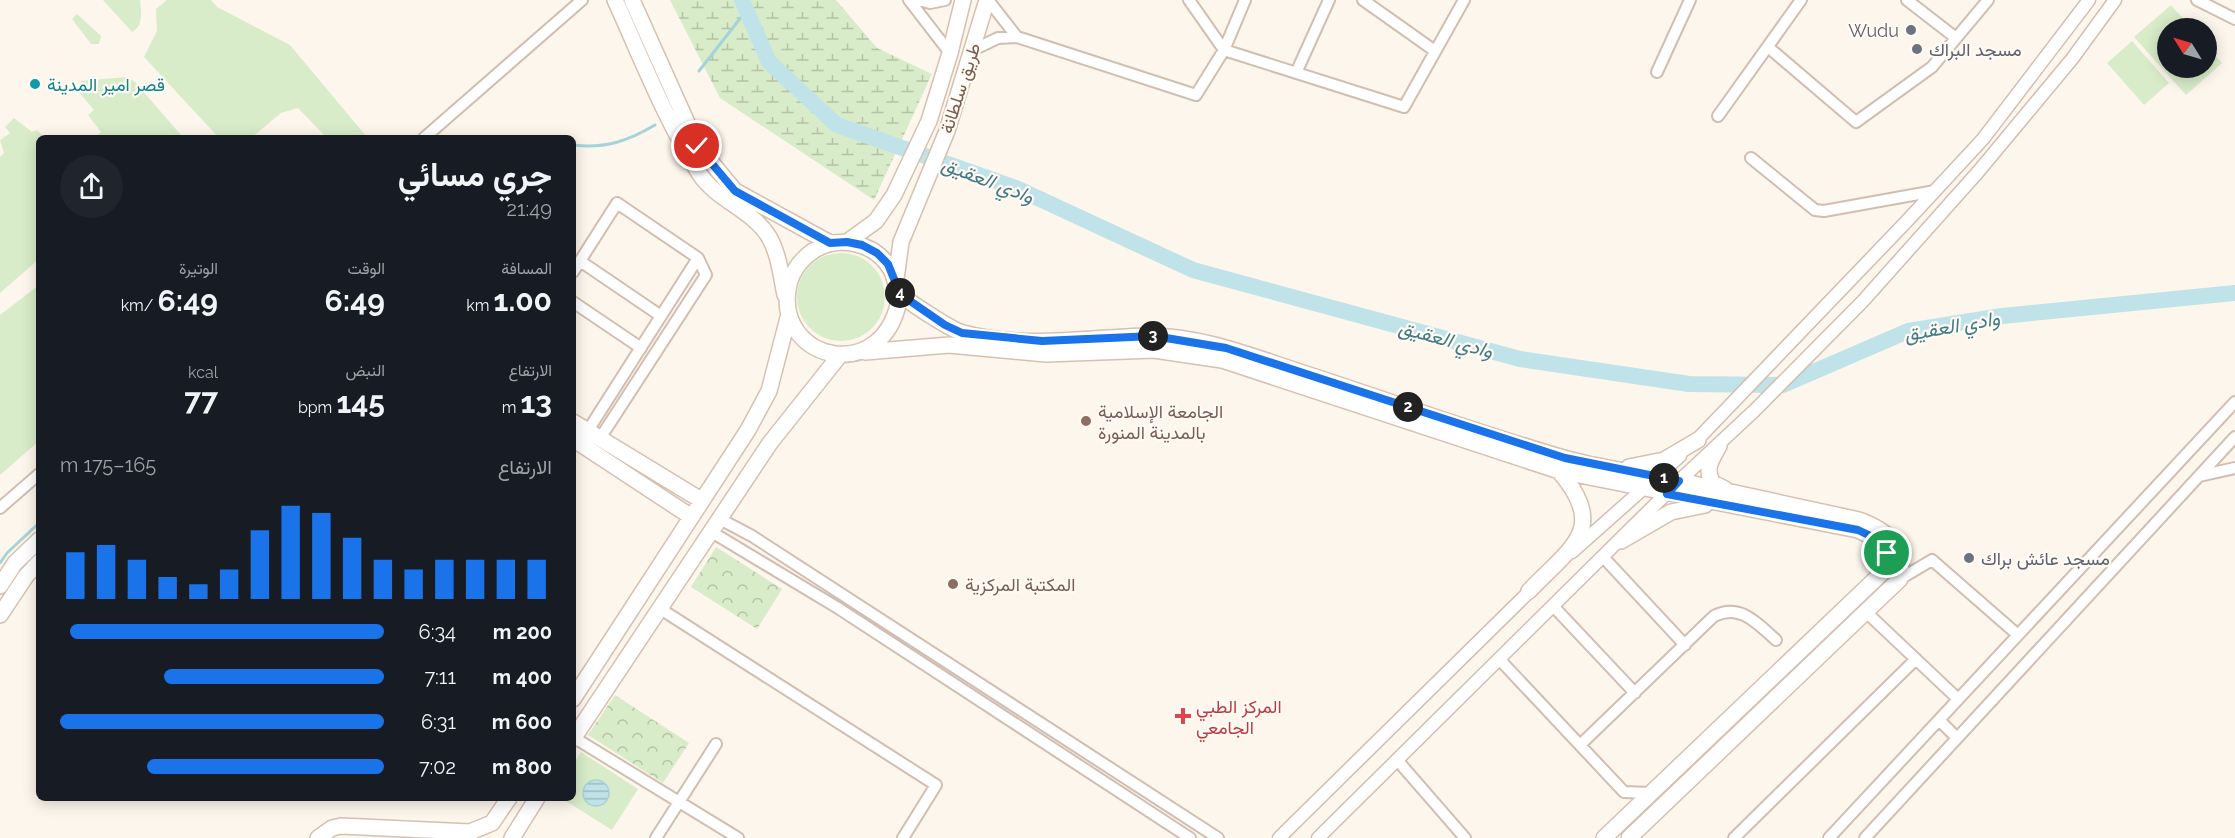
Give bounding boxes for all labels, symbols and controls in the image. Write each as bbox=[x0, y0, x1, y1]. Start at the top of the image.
north arrow bbox=[2157, 18, 2217, 78]
map controls bbox=[2157, 18, 2217, 78]
place label: Wudu bbox=[1848, 20, 1899, 41]
marker: Wudu bbox=[1904, 23, 1918, 37]
place label: مسجد البراك bbox=[1929, 39, 2022, 61]
street label: طريق سلطانة bbox=[935, 40, 985, 136]
marker: مسجد البراك bbox=[1910, 42, 1924, 56]
place label: قصر امير المدينة bbox=[47, 74, 165, 96]
marker: قصر امير المدينة bbox=[28, 77, 42, 91]
pin bbox=[671, 120, 722, 171]
icon: check bbox=[680, 129, 713, 162]
water label: وادي العقيق bbox=[937, 151, 1038, 212]
button: share bbox=[60, 155, 123, 218]
text: جري مسائي bbox=[398, 155, 552, 194]
text: 21:49 bbox=[507, 197, 552, 221]
text: الوتيرة bbox=[179, 259, 218, 278]
text: الوقت bbox=[347, 259, 385, 278]
text: المسافة bbox=[501, 259, 552, 278]
pin: 4 bbox=[885, 278, 915, 308]
text: 6:49 bbox=[158, 283, 218, 318]
text: 6:49 bbox=[325, 283, 385, 318]
text: 1.00 bbox=[494, 283, 552, 318]
text: 4 bbox=[895, 283, 905, 302]
text: /km bbox=[121, 296, 158, 315]
text: km bbox=[466, 296, 494, 315]
water label: وادي العقيق bbox=[1902, 306, 2002, 350]
water label: وادي العقيق bbox=[1395, 315, 1496, 367]
pin: 3 bbox=[1138, 321, 1168, 351]
text: 3 bbox=[1149, 326, 1157, 345]
text: النبض bbox=[345, 361, 385, 380]
text: الارتفاع bbox=[509, 361, 552, 380]
text: kcal bbox=[188, 363, 218, 382]
text: 77 bbox=[184, 382, 218, 417]
text: 145 bbox=[336, 385, 385, 420]
text: 13 bbox=[520, 385, 552, 420]
pin: 2 bbox=[1393, 392, 1423, 422]
text: 2 bbox=[1403, 397, 1413, 416]
text: bpm bbox=[298, 398, 336, 417]
text: m bbox=[502, 398, 520, 417]
place label: الجامعة الإسلامية بالمدينة المنورة bbox=[1098, 401, 1223, 444]
marker: الجامعة الإسلامية بالمدينة المنورة bbox=[1079, 414, 1093, 428]
text: 165–175 m bbox=[60, 453, 156, 477]
text: الارتفاع bbox=[498, 455, 552, 479]
pin: 1 bbox=[1649, 463, 1679, 493]
text: 1 bbox=[1660, 468, 1668, 487]
pin bbox=[1861, 527, 1912, 578]
icon: arrive bbox=[1870, 536, 1903, 569]
place label: مسجد عائش براك bbox=[1981, 548, 2110, 570]
marker: مسجد عائش براك bbox=[1962, 551, 1976, 565]
place label: المكتبة المركزية bbox=[965, 574, 1075, 596]
marker: المكتبة المركزية bbox=[946, 577, 960, 591]
text: 6:34 bbox=[419, 620, 456, 644]
text: 200 m bbox=[493, 620, 552, 644]
text: 7:11 bbox=[424, 665, 456, 689]
text: 400 m bbox=[493, 665, 552, 689]
place label: المركز الطبي الجامعي bbox=[1196, 696, 1282, 743]
marker: المركز الطبي الجامعي bbox=[1174, 707, 1192, 725]
text: 6:31 bbox=[421, 710, 456, 734]
text: 600 m bbox=[492, 710, 552, 734]
text: 7:02 bbox=[419, 755, 456, 779]
text: 800 m bbox=[492, 755, 552, 779]

